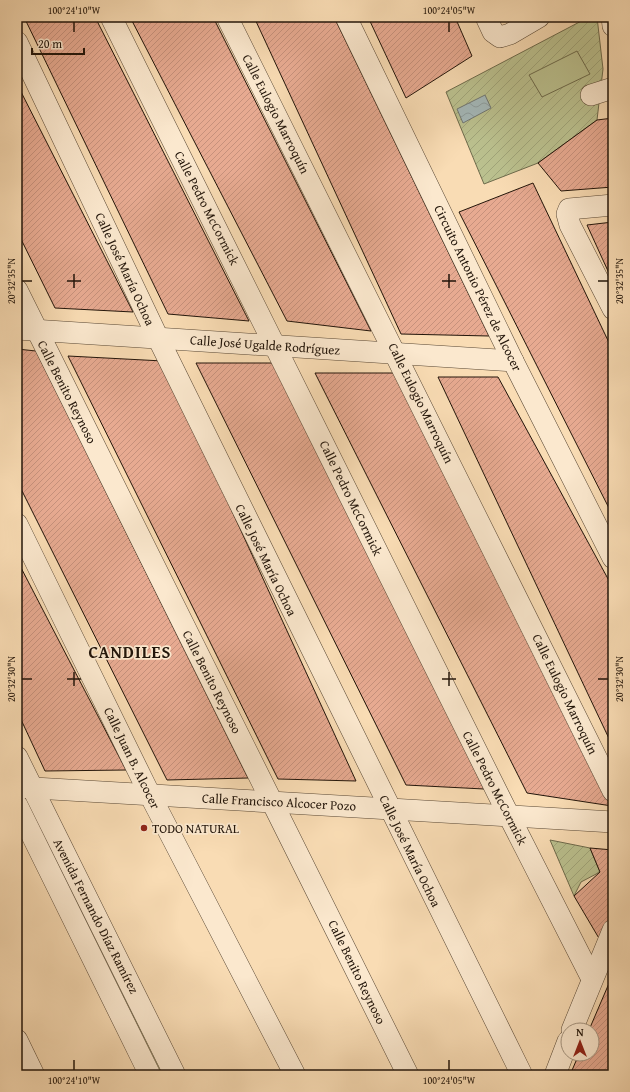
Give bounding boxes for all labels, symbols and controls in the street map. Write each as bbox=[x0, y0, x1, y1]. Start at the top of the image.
text: 100°24'10"W bbox=[48, 3, 101, 18]
text: 100°24'05"W bbox=[423, 3, 476, 18]
scale bar bbox=[32, 30, 84, 56]
text: 20 m bbox=[38, 35, 62, 52]
street label: Calle Eulogio Marroquín bbox=[238, 51, 315, 178]
street label: Calle Pedro McCormick bbox=[170, 148, 244, 269]
street label: Circuito Antonio Pérez de Alcocer bbox=[429, 201, 527, 375]
street label: Calle José María Ochoa bbox=[90, 209, 160, 329]
text: 20°32'35"N bbox=[4, 258, 19, 304]
text: 20°32'35"N bbox=[612, 258, 627, 304]
street label: Calle José Ugalde Rodríguez bbox=[189, 330, 341, 360]
street label: Calle Benito Reynoso bbox=[33, 337, 101, 447]
street label: Calle Eulogio Marroquín bbox=[384, 340, 459, 467]
street label: Calle Pedro McCormick bbox=[315, 437, 387, 559]
street label: Calle José María Ochoa bbox=[231, 501, 302, 620]
street label: Calle Benito Reynoso bbox=[178, 627, 246, 737]
street label: Calle Eulogio Marroquín bbox=[528, 631, 603, 758]
district label: CANDILES bbox=[88, 639, 172, 664]
text: 20°32'30"N bbox=[4, 656, 19, 702]
text: 20°32'30"N bbox=[612, 656, 627, 702]
street label: Calle Juan B. Alcocer bbox=[99, 704, 165, 813]
street label: Calle Pedro McCormick bbox=[458, 728, 532, 849]
street label: Calle Francisco Alcocer Pozo bbox=[201, 788, 357, 816]
street label: Calle José María Ochoa bbox=[375, 792, 446, 911]
place label: TODO NATURAL bbox=[152, 819, 240, 838]
marker: TODO NATURAL bbox=[139, 823, 149, 833]
street label: Avenida Fernando Díaz Ramírez bbox=[48, 835, 144, 997]
street label: Calle Benito Reynoso bbox=[324, 917, 391, 1028]
north arrow bbox=[560, 1022, 600, 1062]
text: N bbox=[576, 1024, 584, 1040]
text: 100°24'10"W bbox=[48, 1073, 101, 1088]
text: 100°24'05"W bbox=[423, 1073, 476, 1088]

